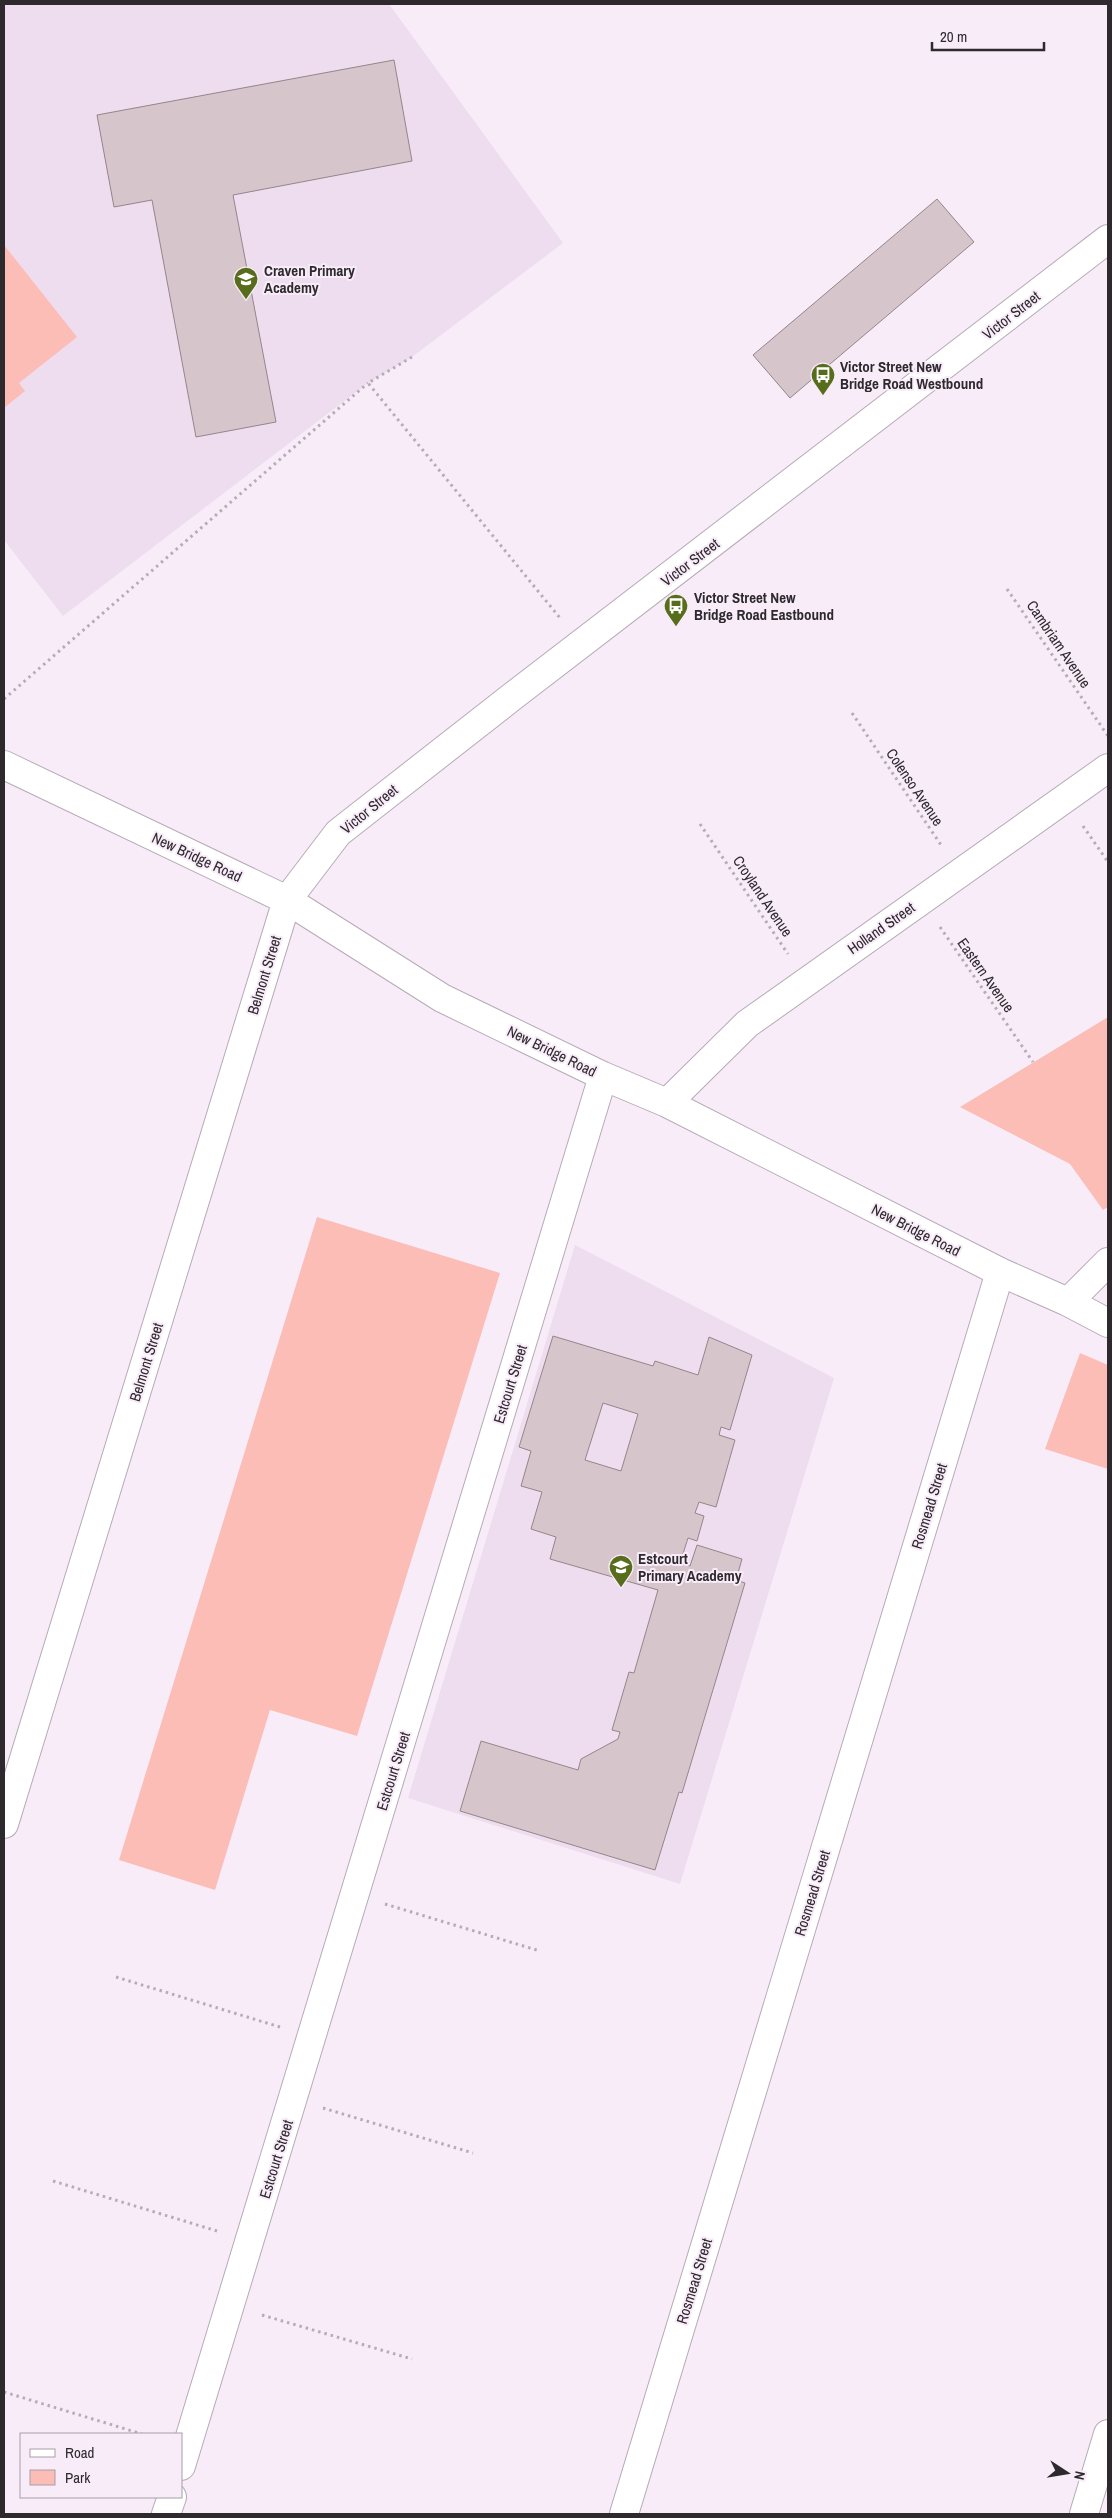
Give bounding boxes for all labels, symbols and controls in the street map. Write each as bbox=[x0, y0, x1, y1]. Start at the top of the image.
scale bar bbox=[932, 20, 1044, 52]
text: 20 m bbox=[940, 26, 967, 47]
place label: Craven Primary Academy bbox=[264, 260, 355, 298]
school or university icon: Craven Primary Academy bbox=[233, 266, 259, 300]
street label: Victor Street bbox=[978, 285, 1045, 344]
place label: Victor Street New Bridge Road Westbound bbox=[840, 356, 983, 394]
bus stop icon: Victor Street New Bridge Road Westbound bbox=[810, 362, 836, 396]
street label: Victor Street bbox=[656, 533, 724, 591]
place label: Victor Street New Bridge Road Eastbound bbox=[694, 587, 834, 625]
bus stop icon: Victor Street New Bridge Road Eastbound bbox=[663, 593, 689, 627]
street label: Cambriam Avenue bbox=[1022, 596, 1096, 692]
street label: Colenso Avenue bbox=[881, 744, 949, 830]
street label: Victor Street bbox=[336, 779, 403, 839]
street label: New Bridge Road bbox=[149, 827, 245, 887]
street label: Croyland Avenue bbox=[728, 851, 798, 941]
street label: Holland Street bbox=[843, 897, 919, 959]
street label: Belmont Street bbox=[242, 932, 286, 1017]
street label: Eastern Avenue bbox=[953, 933, 1020, 1017]
street label: New Bridge Road bbox=[504, 1020, 600, 1082]
street label: New Bridge Road bbox=[868, 1199, 964, 1261]
street label: Belmont Street bbox=[124, 1319, 168, 1404]
street label: Estcourt Street bbox=[488, 1341, 532, 1426]
street label: Rosmead Street bbox=[906, 1460, 952, 1552]
place label: Estcourt Primary Academy bbox=[638, 1548, 742, 1586]
school or university icon: Estcourt Primary Academy bbox=[608, 1554, 634, 1588]
street label: Estcourt Street bbox=[371, 1728, 415, 1813]
street label: Rosmead Street bbox=[789, 1847, 835, 1939]
street label: Estcourt Street bbox=[254, 2116, 298, 2201]
street label: Rosmead Street bbox=[671, 2235, 717, 2327]
legend bbox=[20, 2433, 182, 2498]
text: Road bbox=[65, 2442, 94, 2463]
north arrow bbox=[1042, 2448, 1092, 2498]
text: Park bbox=[65, 2467, 91, 2488]
text: N bbox=[1070, 2470, 1089, 2482]

